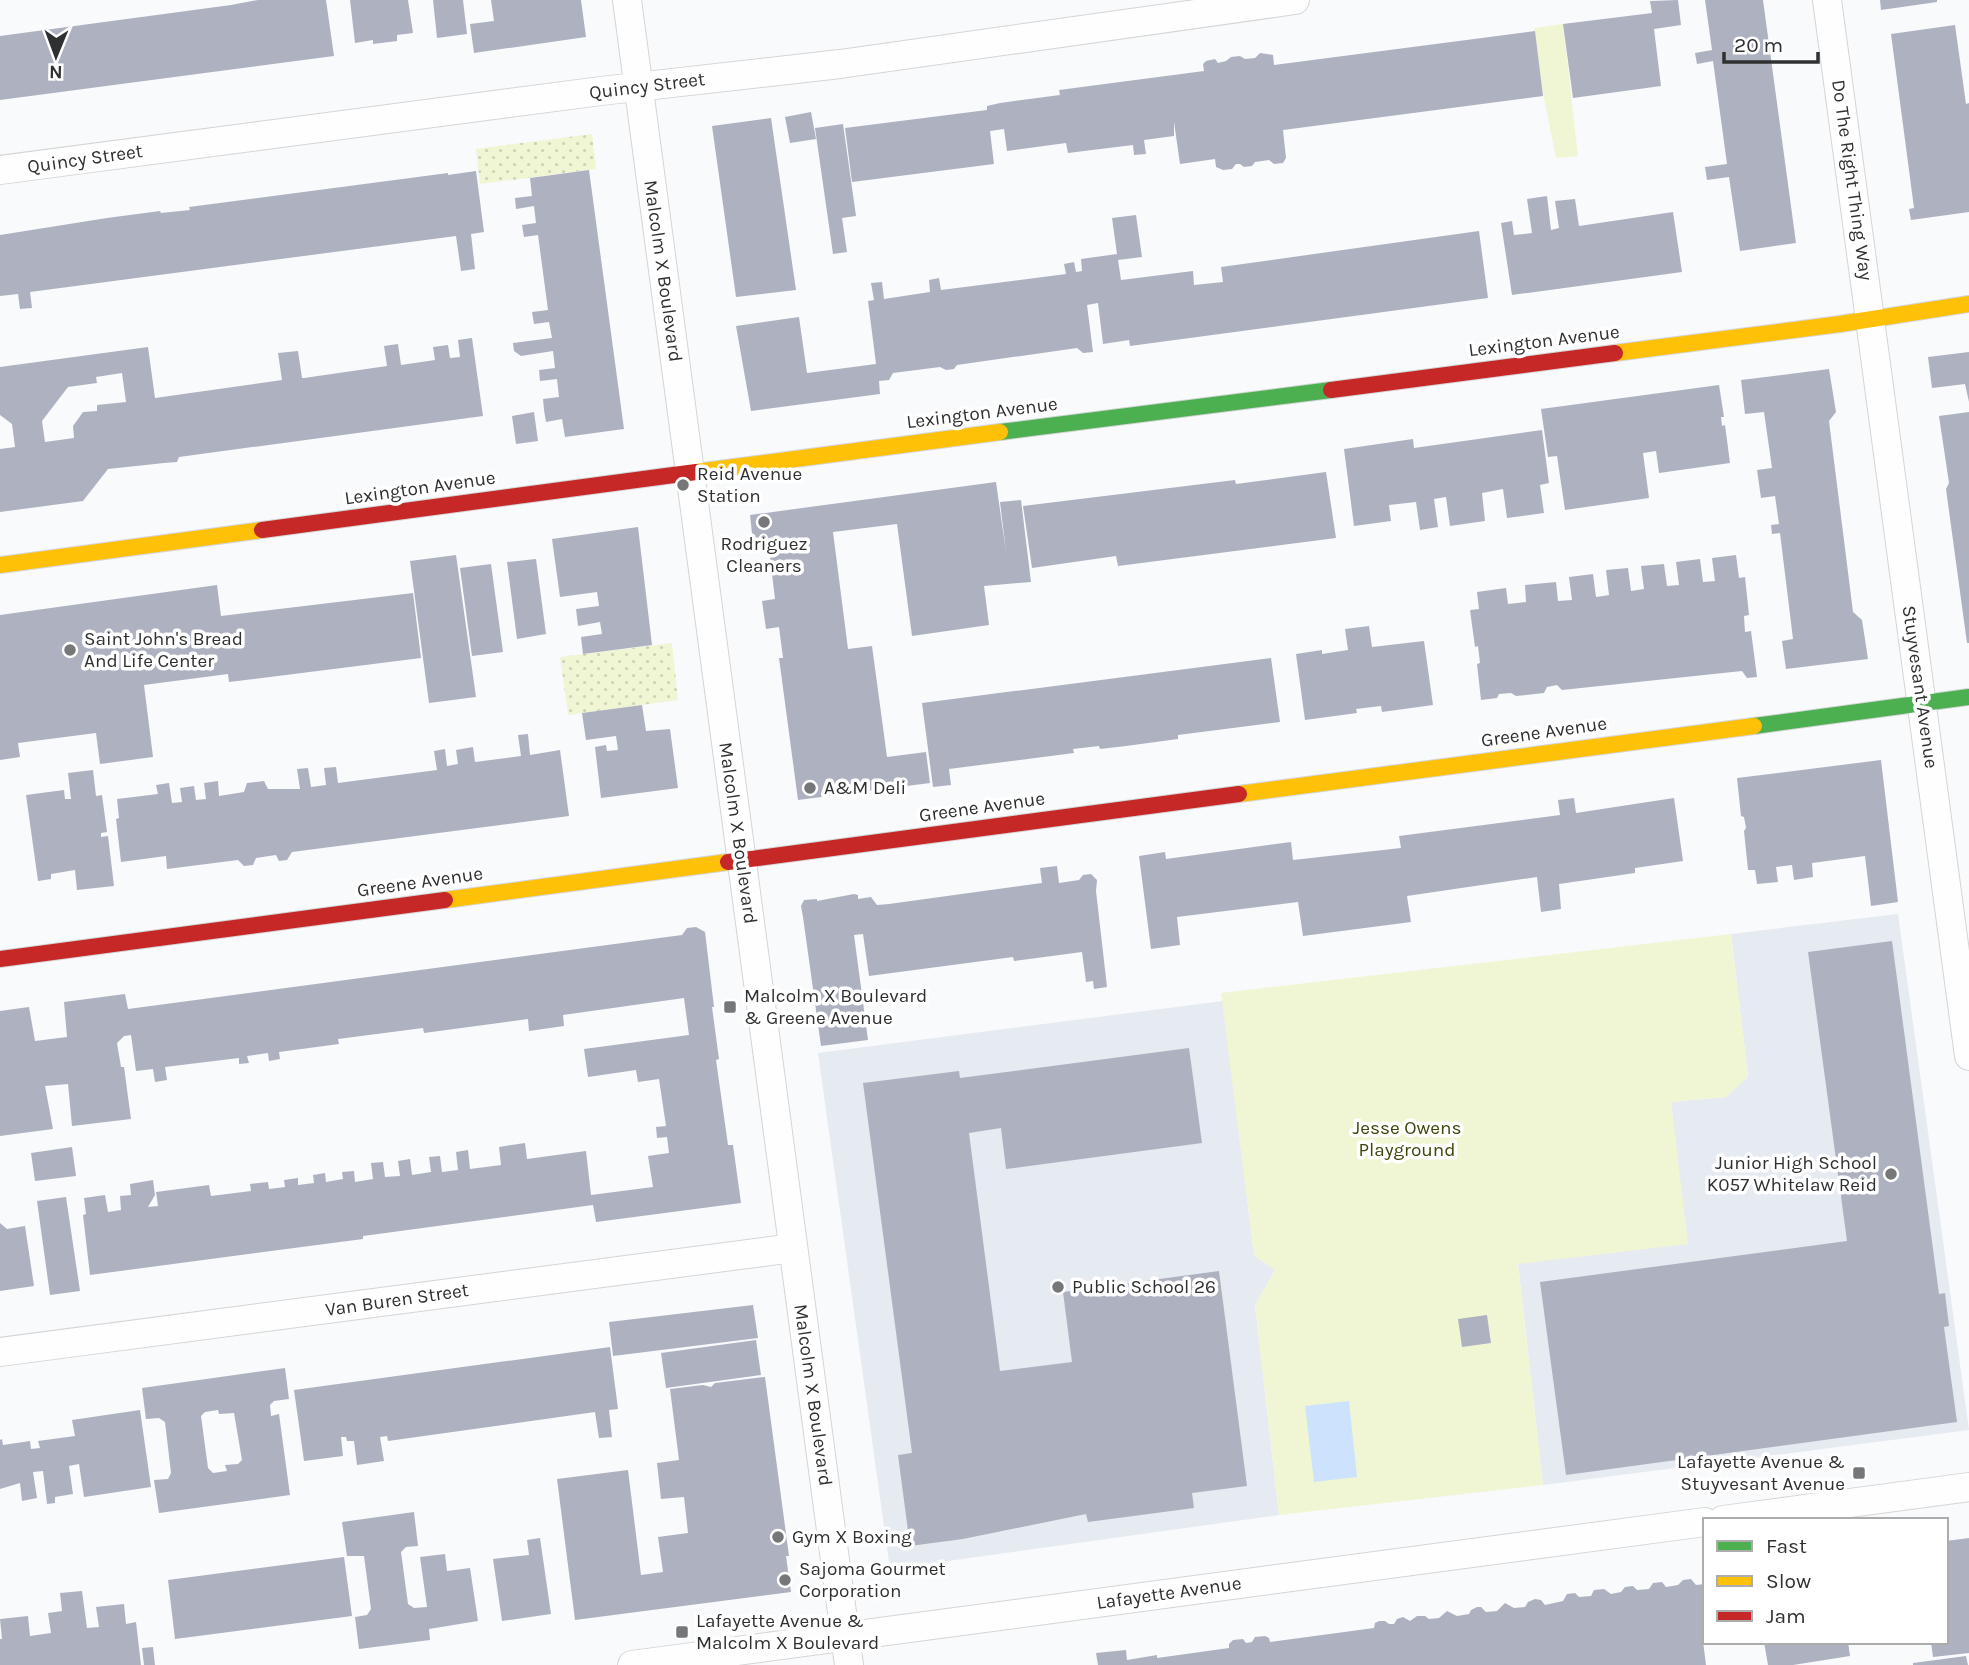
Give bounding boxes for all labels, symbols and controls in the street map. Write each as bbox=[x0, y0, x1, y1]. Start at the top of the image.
north arrow bbox=[21, 21, 91, 91]
scale bar bbox=[1724, 21, 1818, 65]
text: 20 m bbox=[1734, 33, 1783, 57]
text: N bbox=[49, 61, 63, 83]
street label: Quincy Street bbox=[588, 68, 706, 104]
street label: Do The Right Thing Way bbox=[1827, 78, 1877, 282]
street label: Quincy Street bbox=[26, 140, 144, 178]
street label: Malcolm X Boulevard bbox=[639, 179, 687, 363]
street label: Lexington Avenue bbox=[1467, 321, 1621, 361]
street label: Lexington Avenue bbox=[905, 393, 1059, 433]
place label: Reid Avenue Station bbox=[697, 463, 802, 507]
street label: Lexington Avenue bbox=[343, 467, 497, 509]
marker: Reid Avenue Station bbox=[675, 477, 691, 493]
marker: Rodriguez Cleaners bbox=[756, 514, 772, 530]
place label: Rodriguez Cleaners bbox=[721, 533, 807, 577]
street label: Stuyvesant Avenue bbox=[1898, 604, 1942, 770]
place label: Saint John's Bread And Life Center bbox=[84, 628, 243, 672]
marker: Saint John's Bread And Life Center bbox=[62, 642, 78, 658]
street label: Greene Avenue bbox=[1480, 712, 1608, 752]
street label: Malcolm X Boulevard bbox=[714, 741, 762, 925]
place label: A&M Deli bbox=[824, 777, 906, 799]
marker: A&M Deli bbox=[802, 780, 818, 796]
street label: Greene Avenue bbox=[918, 787, 1046, 827]
street label: Greene Avenue bbox=[356, 862, 484, 902]
place label: Malcolm X Boulevard & Greene Avenue bbox=[744, 985, 927, 1029]
marker: Malcolm X Boulevard & Greene Avenue bbox=[722, 999, 738, 1015]
park label: Jesse Owens Playground bbox=[1353, 1117, 1461, 1161]
place label: Junior High School K057 Whitelaw Reid bbox=[1707, 1152, 1877, 1196]
marker: Junior High School K057 Whitelaw Reid bbox=[1883, 1166, 1899, 1182]
place label: Public School 26 bbox=[1072, 1276, 1216, 1298]
street label: Van Buren Street bbox=[324, 1279, 470, 1321]
marker: Public School 26 bbox=[1050, 1279, 1066, 1295]
street label: Malcolm X Boulevard bbox=[789, 1303, 837, 1487]
place label: Lafayette Avenue & Stuyvesant Avenue bbox=[1677, 1451, 1845, 1495]
marker: Lafayette Avenue & Stuyvesant Avenue bbox=[1851, 1465, 1867, 1481]
legend bbox=[1703, 1518, 1948, 1644]
place label: Gym X Boxing bbox=[792, 1526, 912, 1548]
marker: Gym X Boxing bbox=[770, 1529, 786, 1545]
text: Fast bbox=[1766, 1534, 1807, 1558]
place label: Sajoma Gourmet Corporation bbox=[799, 1558, 946, 1602]
text: Slow bbox=[1766, 1569, 1811, 1593]
marker: Sajoma Gourmet Corporation bbox=[777, 1572, 793, 1588]
street label: Lafayette Avenue bbox=[1095, 1572, 1243, 1614]
text: Jam bbox=[1766, 1604, 1806, 1628]
place label: Lafayette Avenue & Malcolm X Boulevard bbox=[696, 1610, 879, 1654]
marker: Lafayette Avenue & Malcolm X Boulevard bbox=[674, 1624, 690, 1640]

